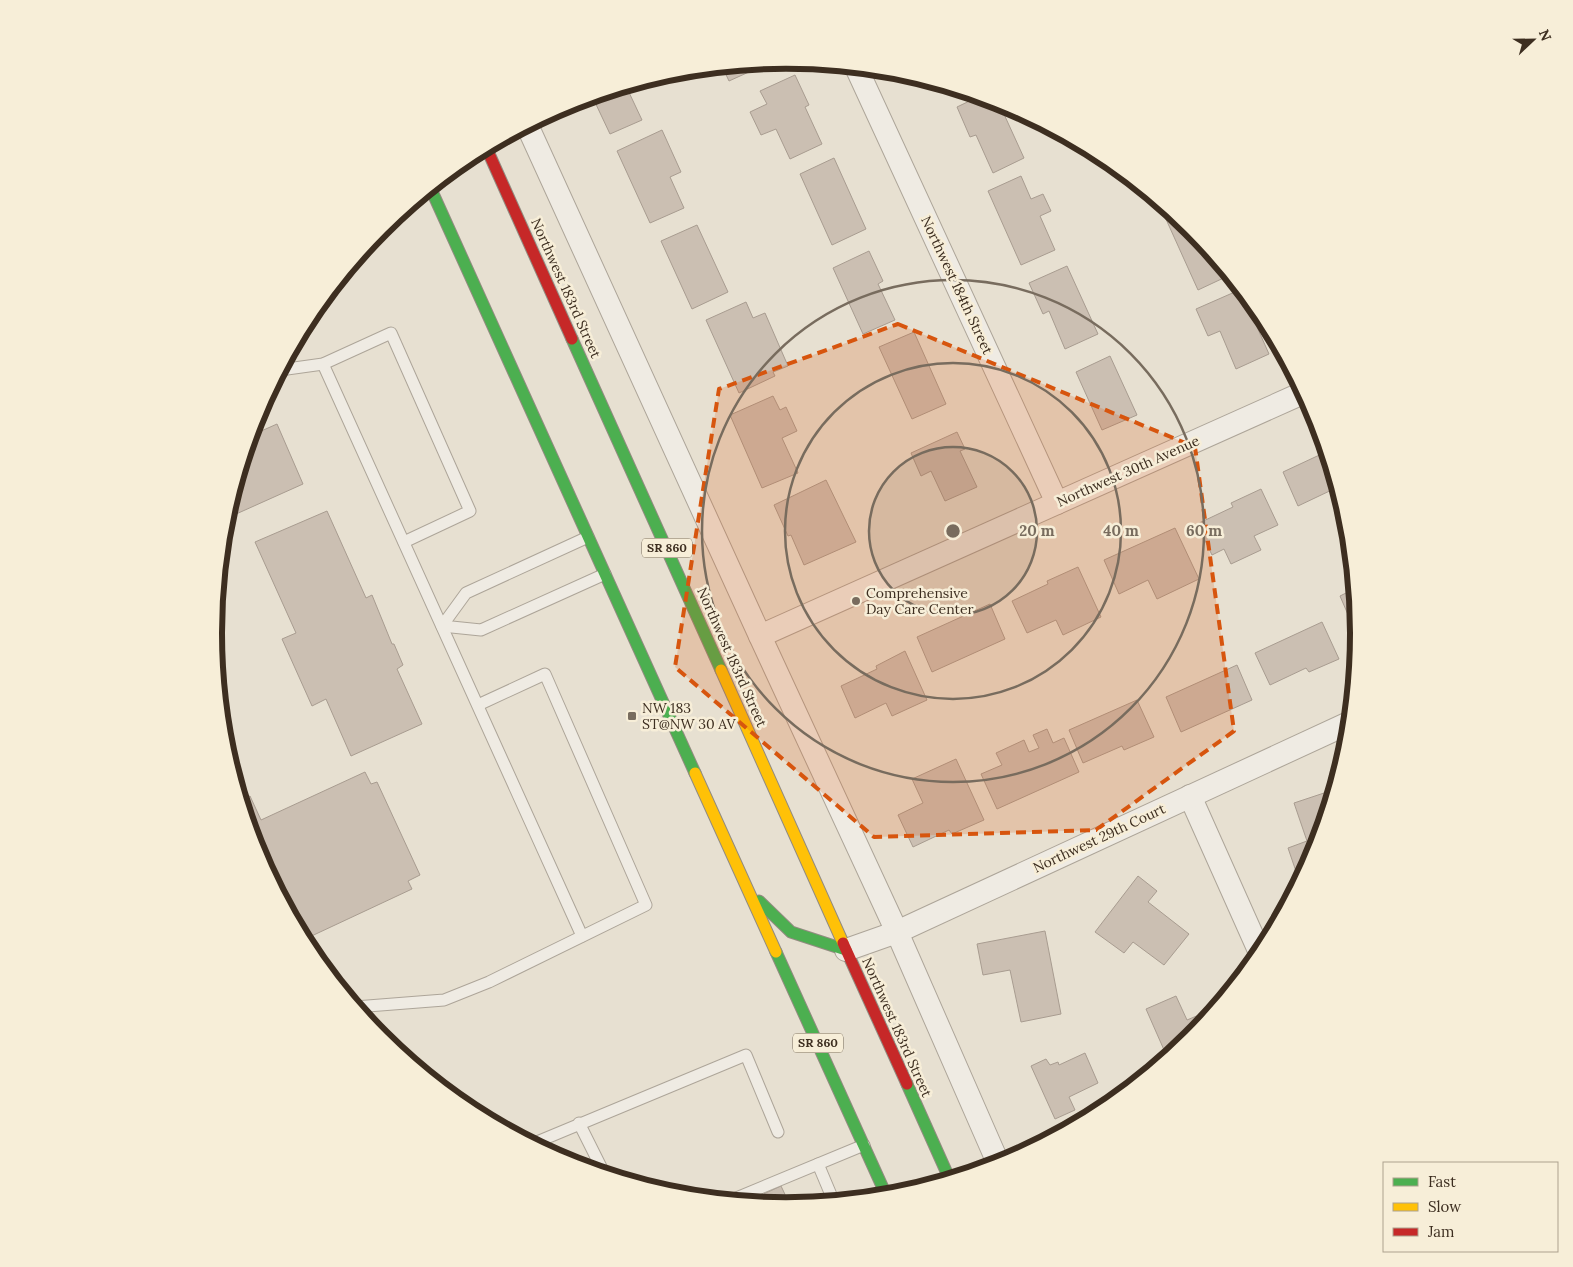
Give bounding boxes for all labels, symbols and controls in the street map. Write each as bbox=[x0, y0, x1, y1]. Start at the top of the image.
north arrow bbox=[1508, 15, 1558, 65]
text: N bbox=[1535, 27, 1555, 44]
street label: Northwest 184th Street bbox=[917, 213, 997, 358]
street label: Northwest 183rd Street bbox=[527, 215, 605, 361]
street label: Northwest 30th Avenue bbox=[1054, 431, 1203, 511]
text: 20 m bbox=[1019, 521, 1055, 540]
text: 40 m bbox=[1103, 521, 1139, 540]
text: 60 m bbox=[1186, 521, 1222, 540]
centre of rings bbox=[944, 522, 962, 540]
road number: SR 860 bbox=[642, 538, 692, 558]
street label: Northwest 183rd Street bbox=[693, 584, 771, 730]
place label: Comprehensive Day Care Center bbox=[866, 584, 974, 618]
marker: Comprehensive Day Care Center bbox=[850, 595, 862, 607]
place label: NW 183 ST@NW 30 AV bbox=[642, 699, 737, 733]
marker: NW 183 ST@NW 30 AV bbox=[626, 710, 638, 722]
street label: Northwest 29th Court bbox=[1030, 799, 1169, 877]
street label: Northwest 183rd Street bbox=[858, 954, 936, 1100]
road number: SR 860 bbox=[793, 1034, 843, 1052]
legend bbox=[1383, 1162, 1558, 1252]
text: Fast bbox=[1428, 1172, 1456, 1191]
text: Slow bbox=[1428, 1197, 1461, 1216]
text: Jam bbox=[1427, 1222, 1455, 1241]

